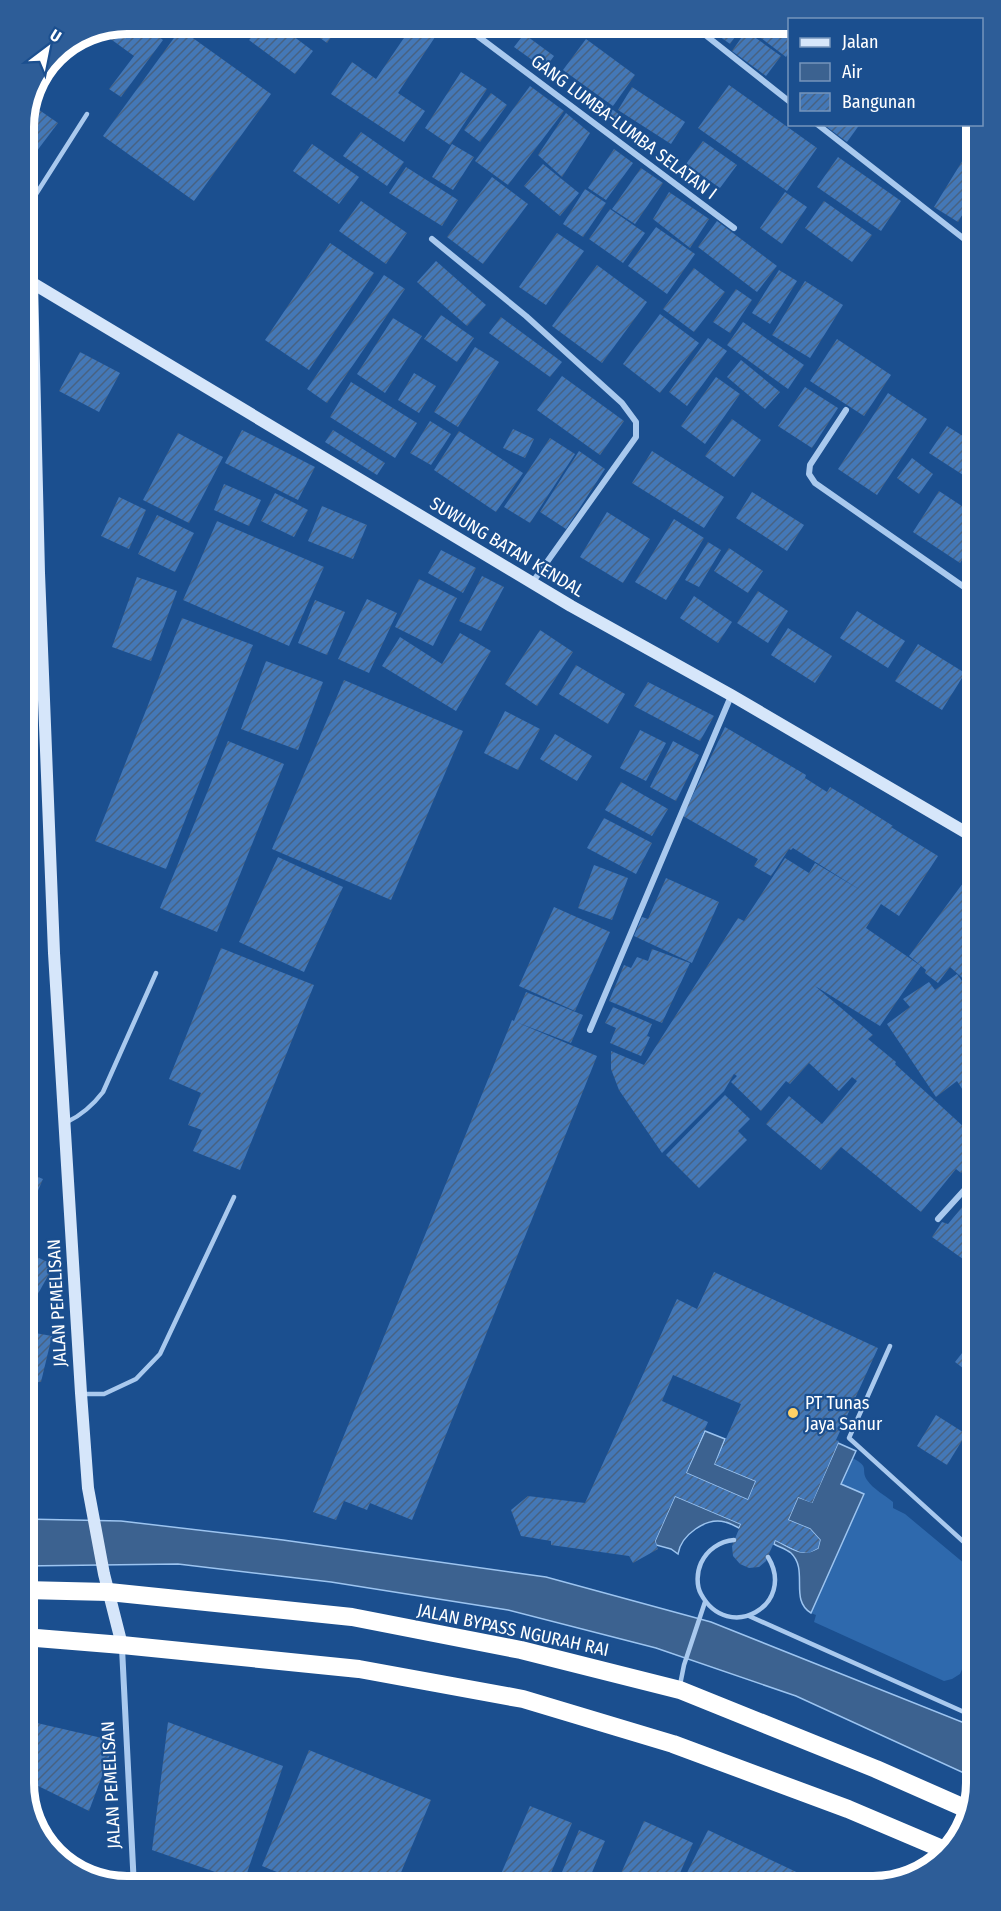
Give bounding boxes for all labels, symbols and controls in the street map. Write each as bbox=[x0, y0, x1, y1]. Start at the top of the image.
north arrow bbox=[18, 18, 78, 78]
legend bbox=[788, 18, 983, 126]
text: U bbox=[47, 25, 65, 46]
text: Jalan bbox=[842, 31, 879, 53]
street label: GANG LUMBA-LUMBA SELATAN I bbox=[527, 50, 721, 204]
text: Air bbox=[842, 61, 863, 83]
text: Bangunan bbox=[842, 91, 916, 113]
street label: SUWUNG BATAN KENDAL bbox=[426, 492, 588, 602]
street label: JALAN PEMELISAN bbox=[43, 1239, 71, 1367]
place label: PT Tunas Jaya Sanur bbox=[805, 1392, 883, 1435]
marker: PT Tunas Jaya Sanur bbox=[786, 1406, 800, 1420]
street label: JALAN BYPASS NGURAH RAI bbox=[415, 1599, 611, 1661]
street label: JALAN PEMELISAN bbox=[97, 1721, 125, 1849]

